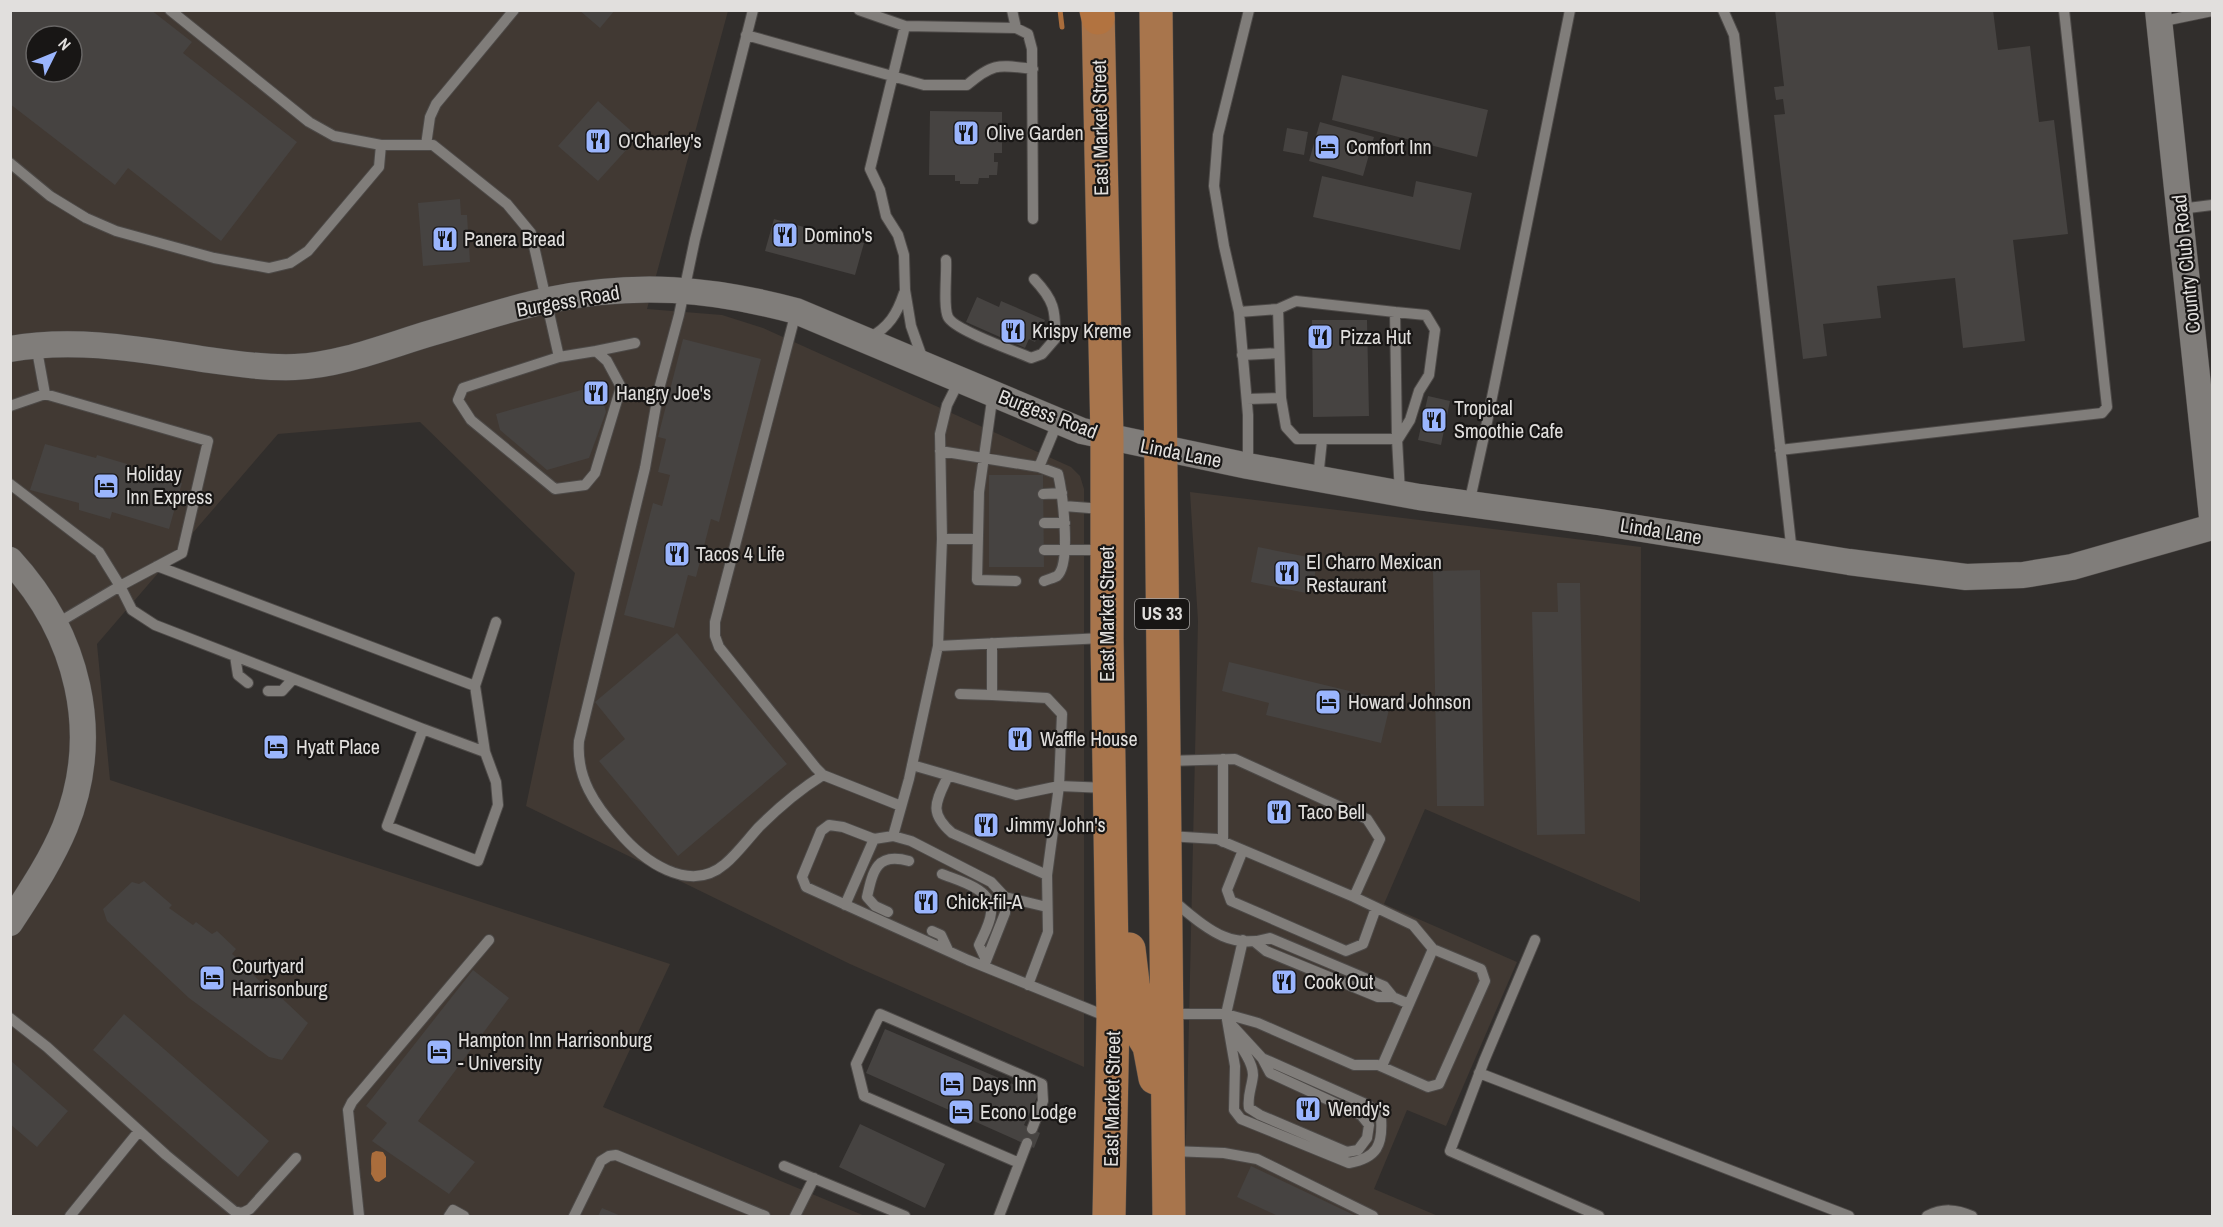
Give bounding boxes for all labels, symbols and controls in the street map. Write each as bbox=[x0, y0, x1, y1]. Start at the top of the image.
north arrow bbox=[24, 24, 84, 84]
text: N bbox=[54, 33, 76, 55]
street label: East Market Street bbox=[1085, 59, 1114, 196]
restaurant icon: Olive Garden bbox=[951, 118, 981, 148]
place label: Olive Garden bbox=[986, 119, 1084, 146]
restaurant icon: O'Charley's bbox=[583, 126, 613, 156]
place label: O'Charley's bbox=[618, 127, 702, 154]
hotel icon: Comfort Inn bbox=[1312, 132, 1342, 162]
place label: Comfort Inn bbox=[1346, 133, 1432, 160]
street label: Country Club Road bbox=[2165, 193, 2206, 335]
restaurant icon: Domino's bbox=[770, 220, 800, 250]
place label: Domino's bbox=[804, 221, 873, 248]
restaurant icon: Panera Bread bbox=[430, 224, 460, 254]
place label: Panera Bread bbox=[464, 225, 565, 252]
street label: Burgess Road bbox=[514, 278, 621, 323]
restaurant icon: Krispy Kreme bbox=[998, 316, 1028, 346]
place label: Krispy Kreme bbox=[1032, 317, 1131, 344]
restaurant icon: Pizza Hut bbox=[1305, 322, 1335, 352]
place label: Pizza Hut bbox=[1340, 323, 1412, 350]
restaurant icon: Hangry Joe's bbox=[581, 378, 611, 408]
place label: Hangry Joe's bbox=[616, 379, 711, 406]
street label: Burgess Road bbox=[995, 382, 1102, 445]
place label: Tropical Smoothie Cafe bbox=[1454, 394, 1563, 444]
restaurant icon: Tropical Smoothie Cafe bbox=[1419, 405, 1449, 435]
street label: Linda Lane bbox=[1138, 431, 1224, 474]
place label: Holiday Inn Express bbox=[126, 460, 213, 510]
hotel icon: Holiday Inn Express bbox=[91, 471, 121, 501]
street label: Linda Lane bbox=[1618, 511, 1704, 550]
restaurant icon: Tacos 4 Life bbox=[662, 539, 692, 569]
place label: Tacos 4 Life bbox=[696, 540, 785, 567]
street label: East Market Street bbox=[1093, 546, 1120, 682]
place label: El Charro Mexican Restaurant bbox=[1306, 548, 1442, 598]
restaurant icon: El Charro Mexican Restaurant bbox=[1272, 558, 1302, 588]
road number: US 33 bbox=[1135, 599, 1189, 629]
hotel icon: Howard Johnson bbox=[1313, 687, 1343, 717]
place label: Howard Johnson bbox=[1348, 688, 1471, 715]
restaurant icon: Waffle House bbox=[1005, 724, 1035, 754]
place label: Waffle House bbox=[1040, 725, 1138, 752]
hotel icon: Hyatt Place bbox=[261, 732, 291, 762]
place label: Hyatt Place bbox=[296, 733, 380, 760]
restaurant icon: Taco Bell bbox=[1264, 797, 1294, 827]
place label: Taco Bell bbox=[1298, 798, 1365, 825]
restaurant icon: Jimmy John's bbox=[971, 810, 1001, 840]
place label: Jimmy John's bbox=[1006, 811, 1106, 838]
restaurant icon: Chick-fil-A bbox=[911, 887, 941, 917]
place label: Chick-fil-A bbox=[946, 888, 1023, 915]
place label: Courtyard Harrisonburg bbox=[232, 952, 328, 1002]
hotel icon: Courtyard Harrisonburg bbox=[197, 963, 227, 993]
restaurant icon: Cook Out bbox=[1269, 967, 1299, 997]
place label: Cook Out bbox=[1304, 968, 1374, 995]
place label: Hampton Inn Harrisonburg - University bbox=[458, 1026, 652, 1076]
street label: East Market Street bbox=[1097, 1030, 1126, 1167]
hotel icon: Hampton Inn Harrisonburg - University bbox=[424, 1037, 454, 1067]
hotel icon: Days Inn bbox=[937, 1069, 967, 1099]
place label: Days Inn bbox=[972, 1070, 1037, 1097]
restaurant icon: Wendy's bbox=[1293, 1094, 1323, 1124]
place label: Wendy's bbox=[1328, 1095, 1390, 1122]
hotel icon: Econo Lodge bbox=[946, 1097, 976, 1127]
place label: Econo Lodge bbox=[980, 1098, 1077, 1125]

